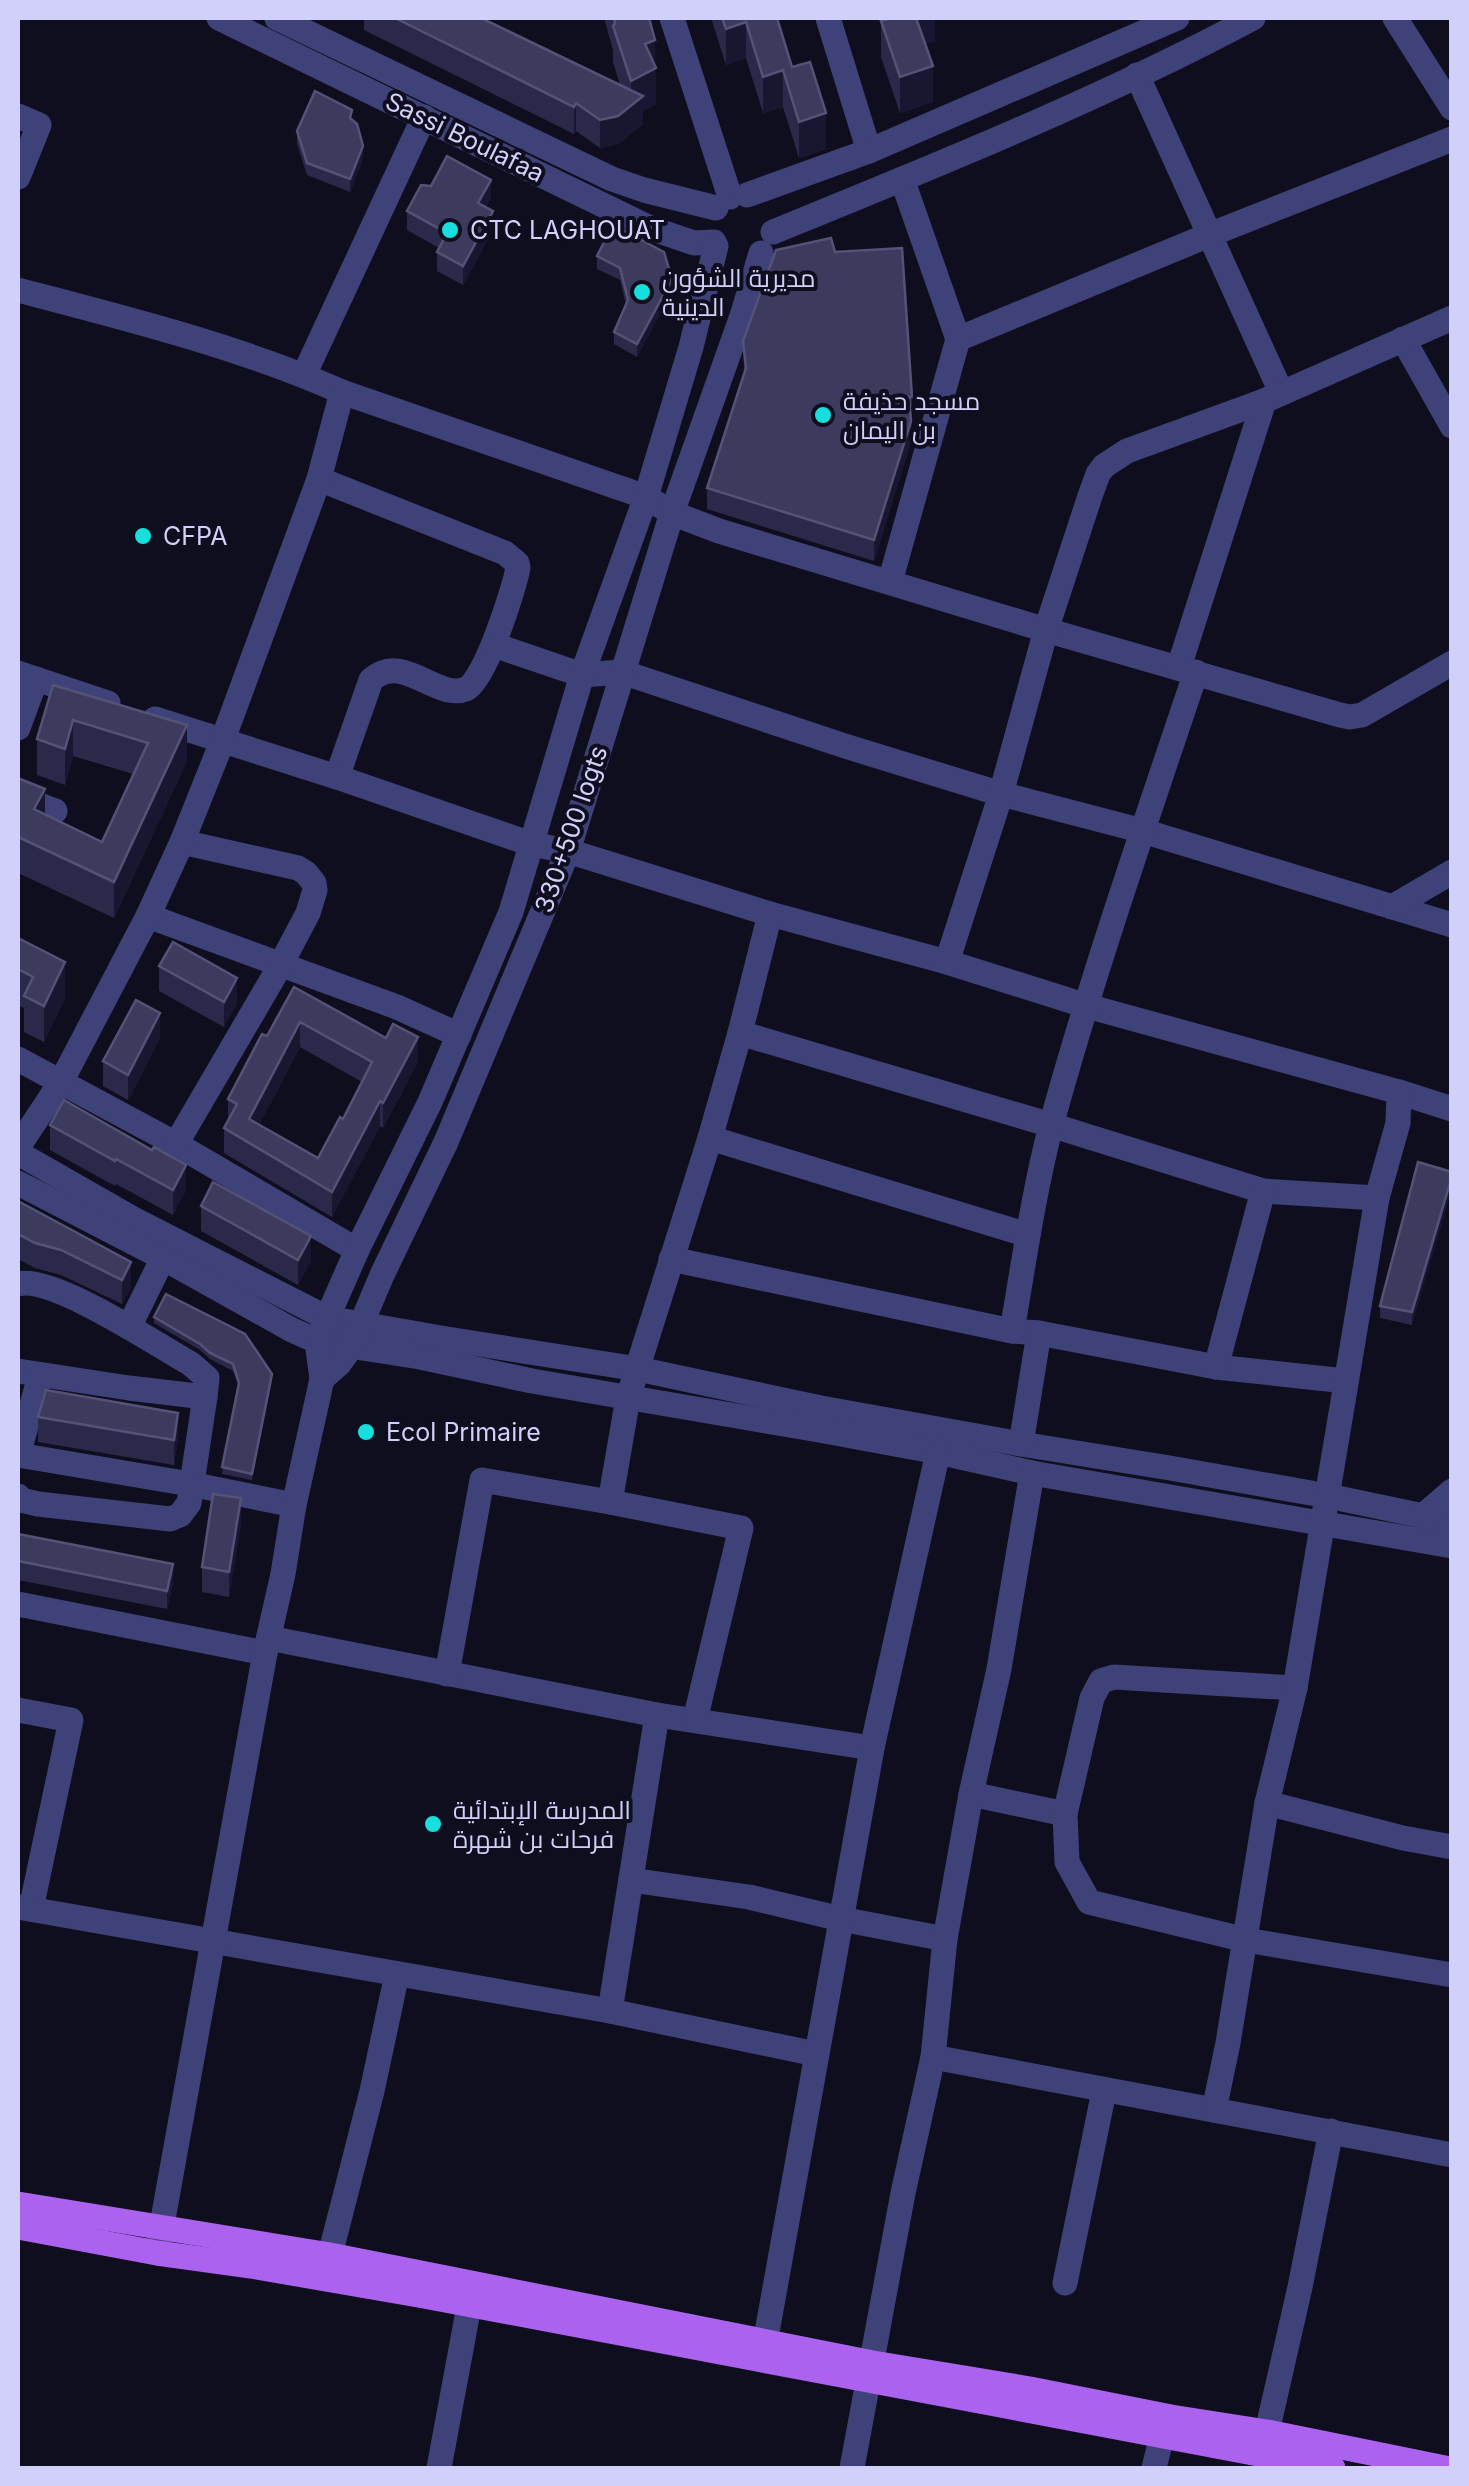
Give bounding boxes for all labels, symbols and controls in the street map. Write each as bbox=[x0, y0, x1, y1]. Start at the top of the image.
street label: Sassi Boulafaa bbox=[381, 86, 549, 188]
place label: CTC LAGHOUAT bbox=[470, 215, 665, 245]
marker: CTC LAGHOUAT bbox=[439, 219, 461, 241]
place label: مديرية الشؤون الدينية bbox=[662, 263, 816, 322]
marker: مديرية الشؤون الدينية bbox=[631, 281, 653, 303]
place label: مسجد حذيفة بن اليمان bbox=[843, 386, 980, 445]
marker: مسجد حذيفة بن اليمان bbox=[812, 404, 834, 426]
place label: CFPA bbox=[163, 521, 227, 551]
marker: CFPA bbox=[132, 525, 154, 547]
street label: 330+500 logts bbox=[528, 742, 614, 916]
place label: Ecol Primaire bbox=[386, 1417, 541, 1447]
marker: Ecol Primaire bbox=[355, 1421, 377, 1443]
place label: المدرسة الإبتدائية فرحات بن شهرة bbox=[453, 1795, 631, 1854]
marker: المدرسة الإبتدائية فرحات بن شهرة bbox=[422, 1813, 444, 1835]

